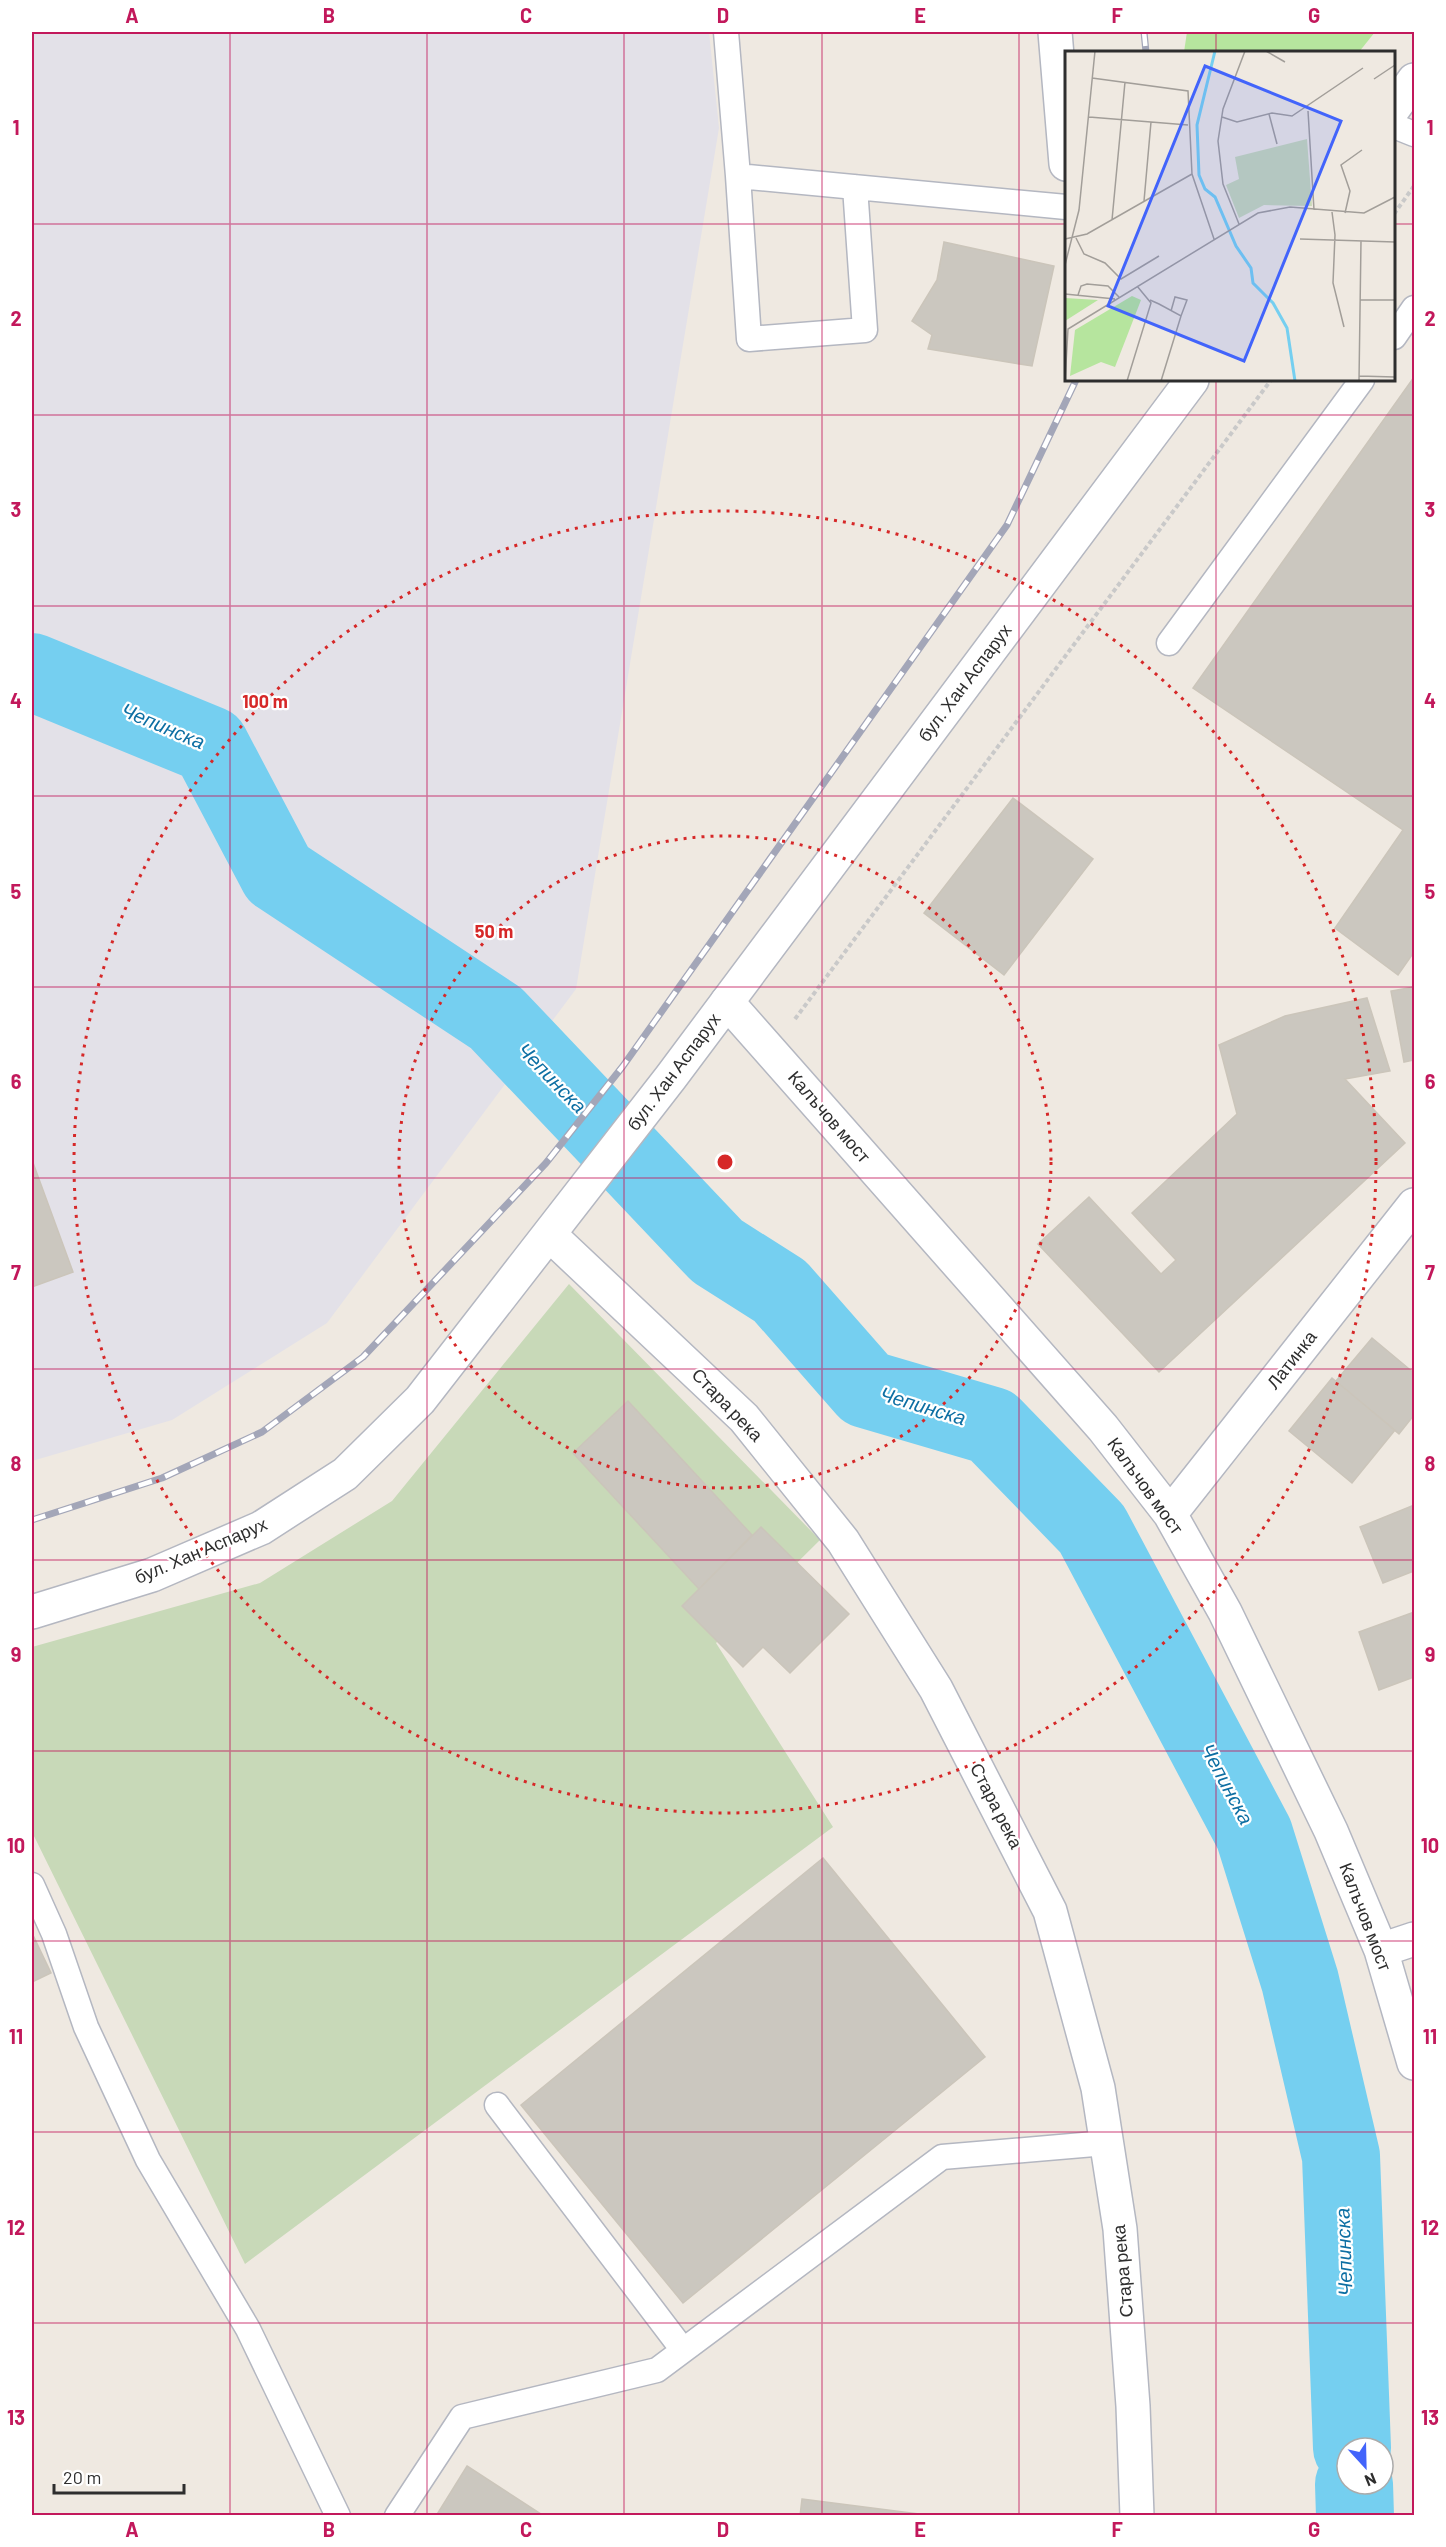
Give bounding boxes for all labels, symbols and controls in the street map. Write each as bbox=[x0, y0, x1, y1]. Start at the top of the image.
text: A bbox=[125, 3, 139, 27]
text: B bbox=[323, 3, 335, 27]
text: C bbox=[520, 3, 532, 27]
text: D bbox=[717, 3, 729, 27]
text: E bbox=[914, 3, 926, 27]
text: F bbox=[1111, 3, 1123, 27]
text: G bbox=[1308, 3, 1320, 27]
inset map bbox=[1065, 51, 1395, 381]
text: 1 bbox=[12, 115, 20, 139]
text: 1 bbox=[1426, 115, 1434, 139]
text: 2 bbox=[10, 306, 22, 330]
text: 2 bbox=[1424, 306, 1436, 330]
text: 3 bbox=[11, 497, 21, 521]
text: 3 bbox=[1425, 497, 1435, 521]
street label: бул. Хан Аспарух bbox=[913, 619, 1016, 746]
text: 4 bbox=[10, 688, 22, 712]
text: 4 bbox=[1424, 688, 1436, 712]
text: 100 m bbox=[242, 690, 288, 712]
water label: Чепинска bbox=[118, 697, 209, 753]
text: 5 bbox=[11, 879, 22, 903]
text: 5 bbox=[1425, 879, 1436, 903]
text: 50 m bbox=[475, 920, 513, 942]
street label: бул. Хан Аспарух bbox=[622, 1008, 725, 1135]
water label: Чепинска bbox=[513, 1037, 592, 1117]
street label: Калъчов мост bbox=[784, 1066, 876, 1167]
text: 6 bbox=[11, 1069, 22, 1093]
text: 6 bbox=[1425, 1069, 1436, 1093]
centre of rings bbox=[715, 1152, 735, 1172]
text: 7 bbox=[11, 1260, 21, 1284]
text: 7 bbox=[1425, 1260, 1435, 1284]
street label: Латинка bbox=[1262, 1325, 1321, 1393]
street label: Стара река bbox=[688, 1363, 769, 1446]
water label: Чепинска bbox=[878, 1381, 969, 1429]
street label: Калъчов мост bbox=[1103, 1433, 1188, 1538]
text: 8 bbox=[11, 1451, 22, 1475]
text: 8 bbox=[1425, 1451, 1436, 1475]
street label: бул. Хан Аспарух bbox=[131, 1512, 270, 1588]
text: 9 bbox=[11, 1642, 21, 1666]
text: 9 bbox=[1425, 1642, 1435, 1666]
water label: Чепинска bbox=[1197, 1739, 1259, 1828]
street label: Стара река bbox=[966, 1759, 1028, 1853]
text: 10 bbox=[7, 1833, 25, 1857]
text: 10 bbox=[1421, 1833, 1439, 1857]
street label: Калъчов мост bbox=[1335, 1859, 1397, 1974]
text: 11 bbox=[9, 2024, 23, 2048]
text: 11 bbox=[1423, 2024, 1437, 2048]
water label: Чепинска bbox=[1329, 2207, 1357, 2297]
text: 12 bbox=[7, 2215, 25, 2239]
text: 12 bbox=[1421, 2215, 1439, 2239]
street label: Стара река bbox=[1107, 2223, 1137, 2318]
text: 13 bbox=[7, 2405, 25, 2429]
text: 13 bbox=[1421, 2405, 1439, 2429]
north arrow bbox=[1335, 2436, 1395, 2496]
scale bar bbox=[54, 2457, 184, 2495]
text: 20 m bbox=[63, 2466, 101, 2488]
text: N bbox=[1362, 2470, 1379, 2491]
text: A bbox=[125, 2517, 139, 2541]
text: B bbox=[323, 2517, 335, 2541]
text: C bbox=[520, 2517, 532, 2541]
text: D bbox=[717, 2517, 729, 2541]
text: E bbox=[914, 2517, 926, 2541]
text: F bbox=[1111, 2517, 1123, 2541]
text: G bbox=[1308, 2517, 1320, 2541]

